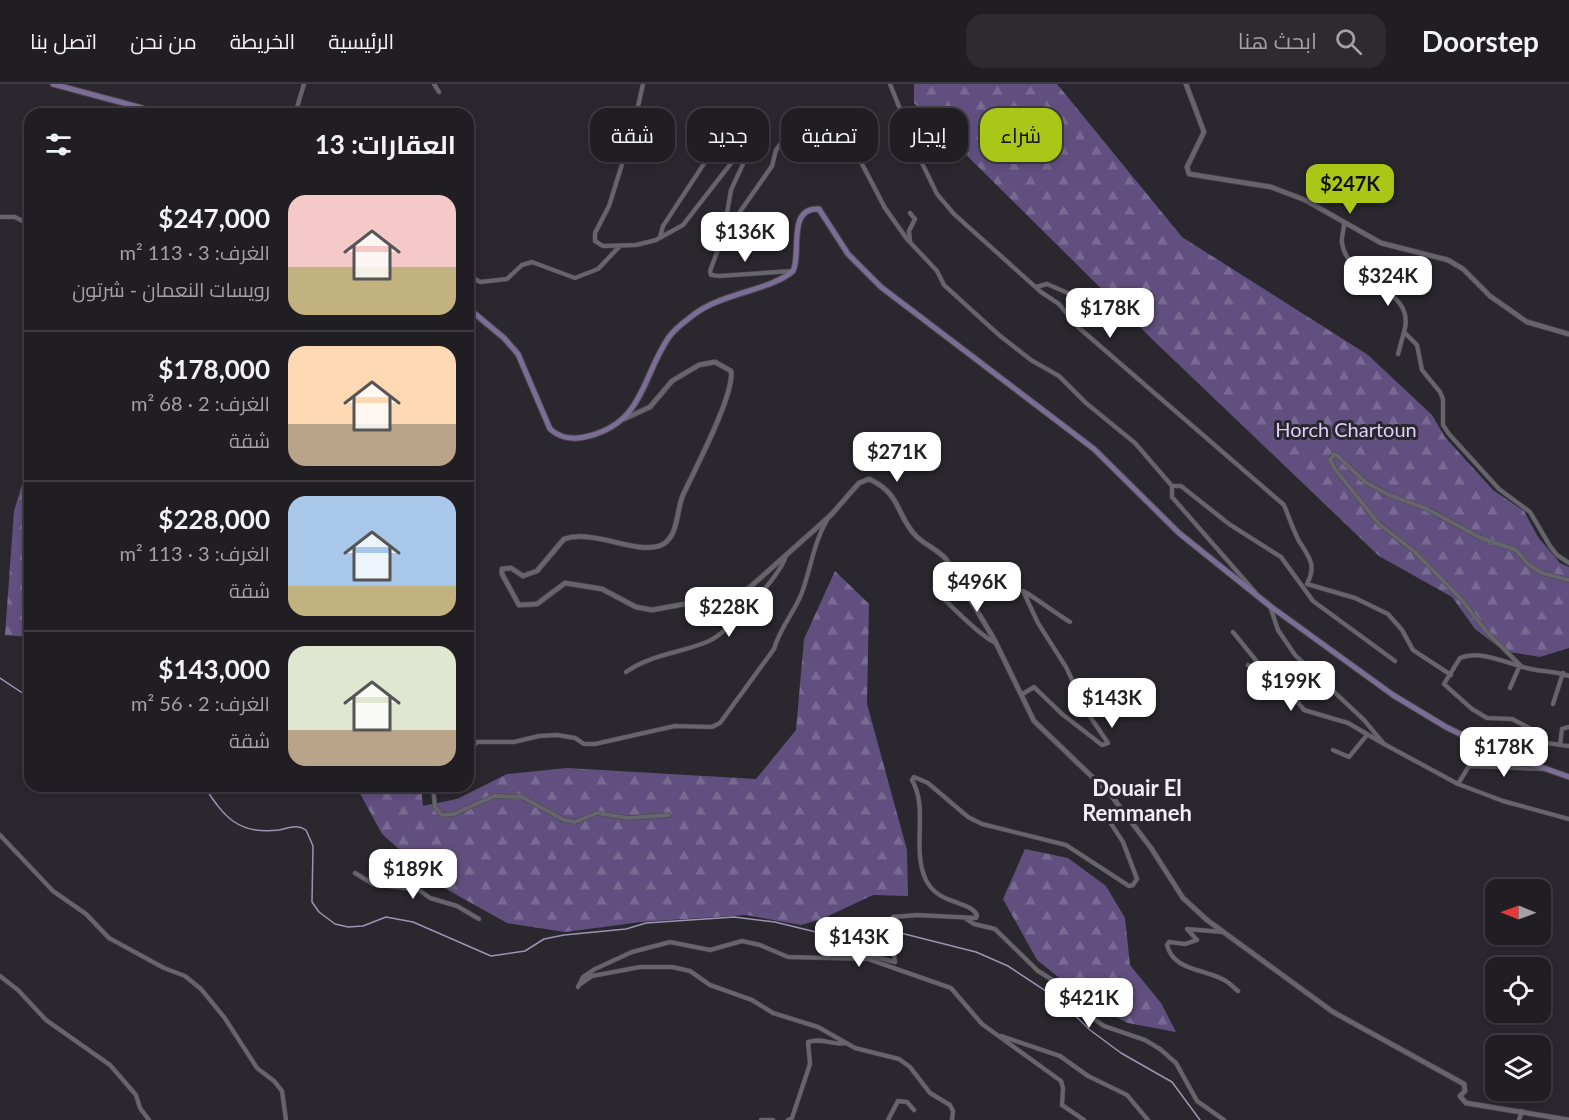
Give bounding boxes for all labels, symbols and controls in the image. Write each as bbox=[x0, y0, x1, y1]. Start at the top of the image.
search box bbox=[966, 14, 1386, 68]
text: Doorstep bbox=[1422, 24, 1539, 58]
icon: search bbox=[1332, 25, 1365, 58]
text: ابحث هنا bbox=[1238, 27, 1317, 54]
text: اتصل بنا bbox=[30, 28, 97, 53]
text: من نحن bbox=[130, 28, 197, 53]
text: الخريطة bbox=[230, 28, 295, 53]
text: الرئيسية bbox=[328, 28, 394, 53]
chip: شقة bbox=[590, 108, 675, 162]
chip: جديد bbox=[687, 108, 769, 162]
chip: تصفية bbox=[781, 108, 878, 162]
chip: إيجار bbox=[890, 108, 968, 162]
chip: شراء bbox=[980, 108, 1062, 162]
icon: filters bbox=[42, 128, 75, 161]
text: العقارات: 13 bbox=[315, 128, 456, 160]
pin: $247K bbox=[1308, 164, 1392, 215]
text: $247K bbox=[1320, 171, 1380, 195]
text: $247,000 bbox=[158, 202, 270, 234]
pin: $136K bbox=[703, 212, 787, 263]
icon: home bbox=[336, 219, 408, 291]
text: $136K bbox=[715, 219, 775, 243]
text: الغرف: 3 · 113 m² bbox=[119, 240, 270, 264]
pin: $324K bbox=[1346, 256, 1430, 307]
text: $324K bbox=[1358, 263, 1418, 287]
text: رويسات النعمان - شرتون bbox=[72, 277, 270, 301]
pin: $178K bbox=[1068, 288, 1152, 339]
text: $178K bbox=[1080, 295, 1140, 319]
text: $178,000 bbox=[158, 353, 270, 385]
icon: home bbox=[336, 370, 408, 442]
text: الغرف: 2 · 68 m² bbox=[131, 391, 270, 415]
park label: Horch Chartoun bbox=[1275, 417, 1417, 441]
text: شقة bbox=[229, 428, 270, 452]
pin: $271K bbox=[855, 432, 939, 483]
text: $271K bbox=[867, 439, 927, 463]
text: $228,000 bbox=[158, 503, 270, 535]
icon: home bbox=[336, 520, 408, 592]
text: الغرف: 3 · 113 m² bbox=[119, 541, 270, 565]
pin: $496K bbox=[935, 562, 1019, 613]
text: $496K bbox=[947, 569, 1007, 593]
text: شقة bbox=[229, 578, 270, 602]
pin: $228K bbox=[687, 587, 771, 638]
text: $228K bbox=[699, 594, 759, 618]
text: $143,000 bbox=[158, 653, 270, 685]
pin: $199K bbox=[1249, 661, 1333, 712]
text: $199K bbox=[1261, 668, 1321, 692]
icon: home bbox=[336, 670, 408, 742]
pin: $143K bbox=[1070, 678, 1154, 729]
text: $143K bbox=[1082, 685, 1142, 709]
text: الغرف: 2 · 56 m² bbox=[131, 691, 270, 715]
pin: $178K bbox=[1462, 727, 1546, 778]
text: شقة bbox=[229, 728, 270, 752]
text: $178K bbox=[1474, 734, 1534, 758]
district label: Douair El Remmaneh bbox=[1082, 774, 1192, 826]
pin: $189K bbox=[371, 849, 455, 900]
text: $189K bbox=[383, 856, 443, 880]
north arrow bbox=[1485, 879, 1551, 945]
map controls bbox=[1485, 879, 1551, 1101]
pin: $143K bbox=[817, 917, 901, 968]
text: $143K bbox=[829, 924, 889, 948]
button: locate bbox=[1485, 957, 1551, 1023]
pin: $421K bbox=[1047, 978, 1131, 1029]
text: $421K bbox=[1059, 985, 1119, 1009]
button: layers bbox=[1485, 1035, 1551, 1101]

